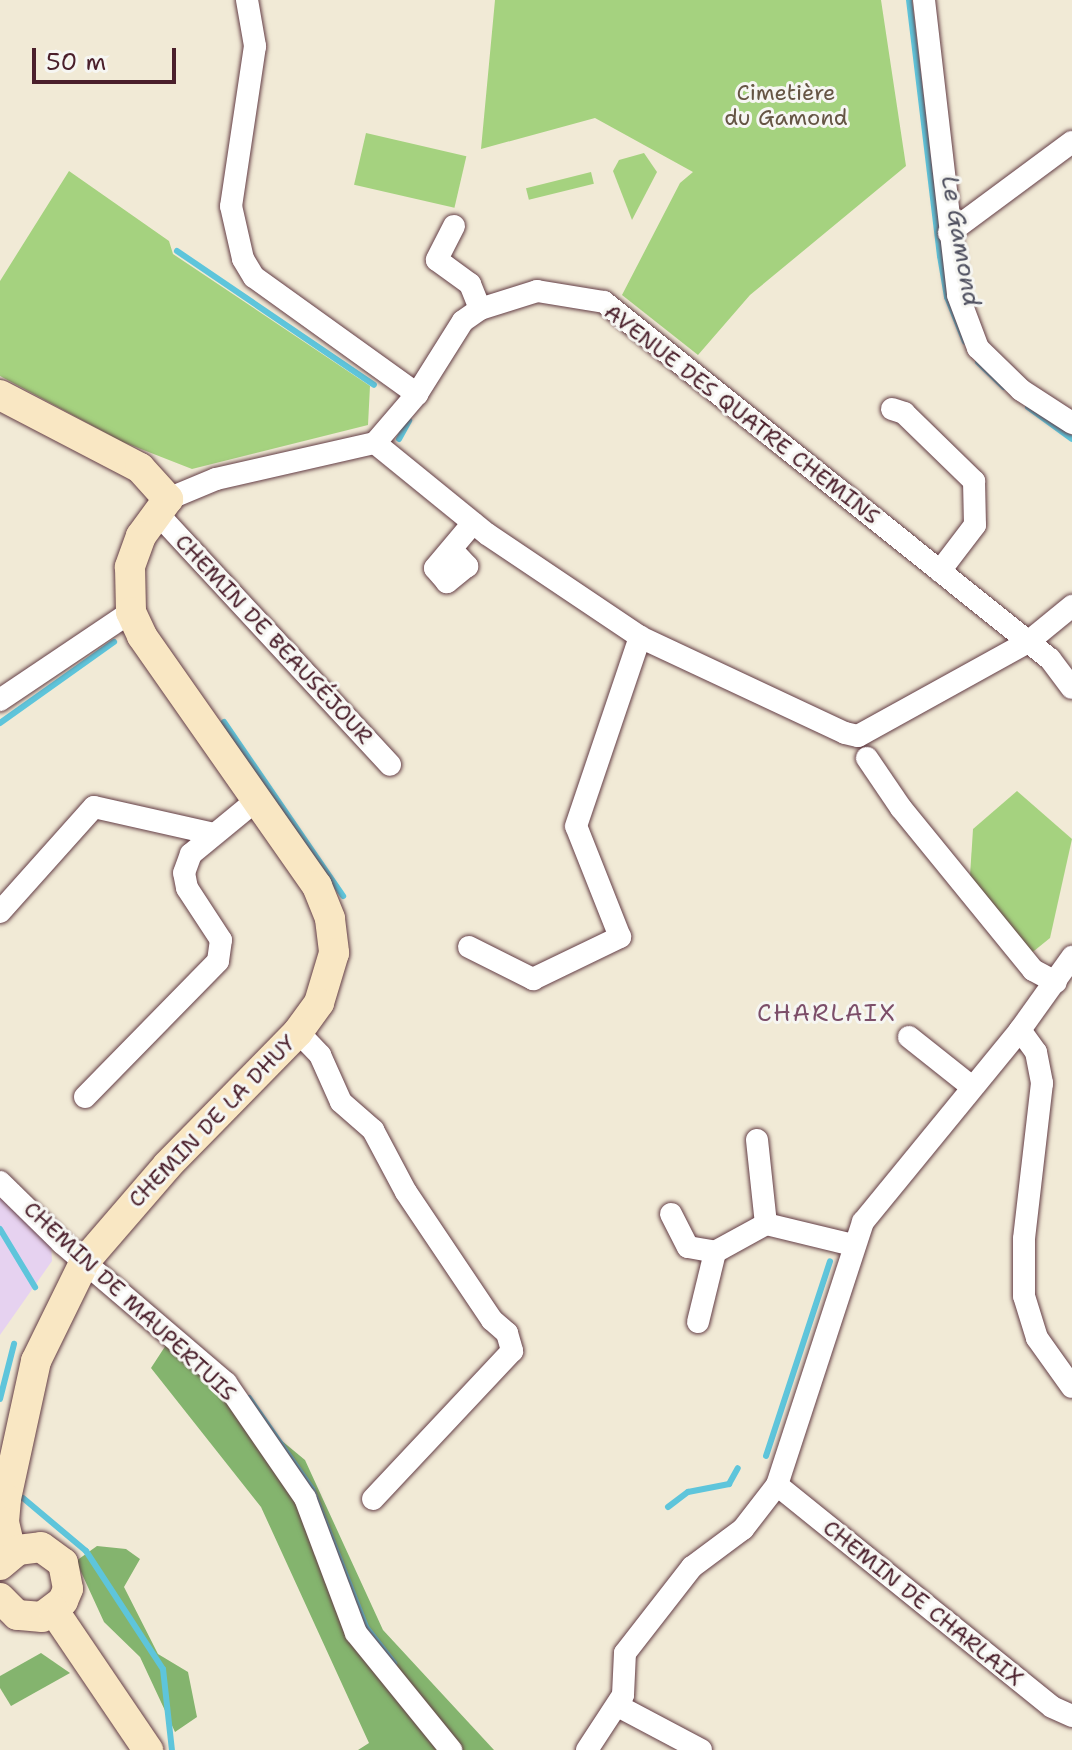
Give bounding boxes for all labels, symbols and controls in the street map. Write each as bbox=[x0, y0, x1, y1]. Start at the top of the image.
scale bar bbox=[36, 32, 180, 82]
text: 50 m bbox=[46, 46, 106, 78]
park label: Cimetière du Gamond bbox=[724, 79, 848, 130]
water label: Le Gamond bbox=[934, 173, 986, 309]
street label: AVENUE DES QUATRE CHEMINS bbox=[599, 298, 885, 530]
street label: CHEMIN DE BEAUSÉJOUR bbox=[170, 529, 378, 749]
district label: CHARLAIX bbox=[757, 1000, 897, 1028]
street label: CHEMIN DE LA DHUY bbox=[123, 1029, 301, 1213]
street label: CHEMIN DE MAUPERTUIS bbox=[18, 1196, 242, 1406]
street label: CHEMIN DE CHARLAIX bbox=[818, 1514, 1028, 1692]

